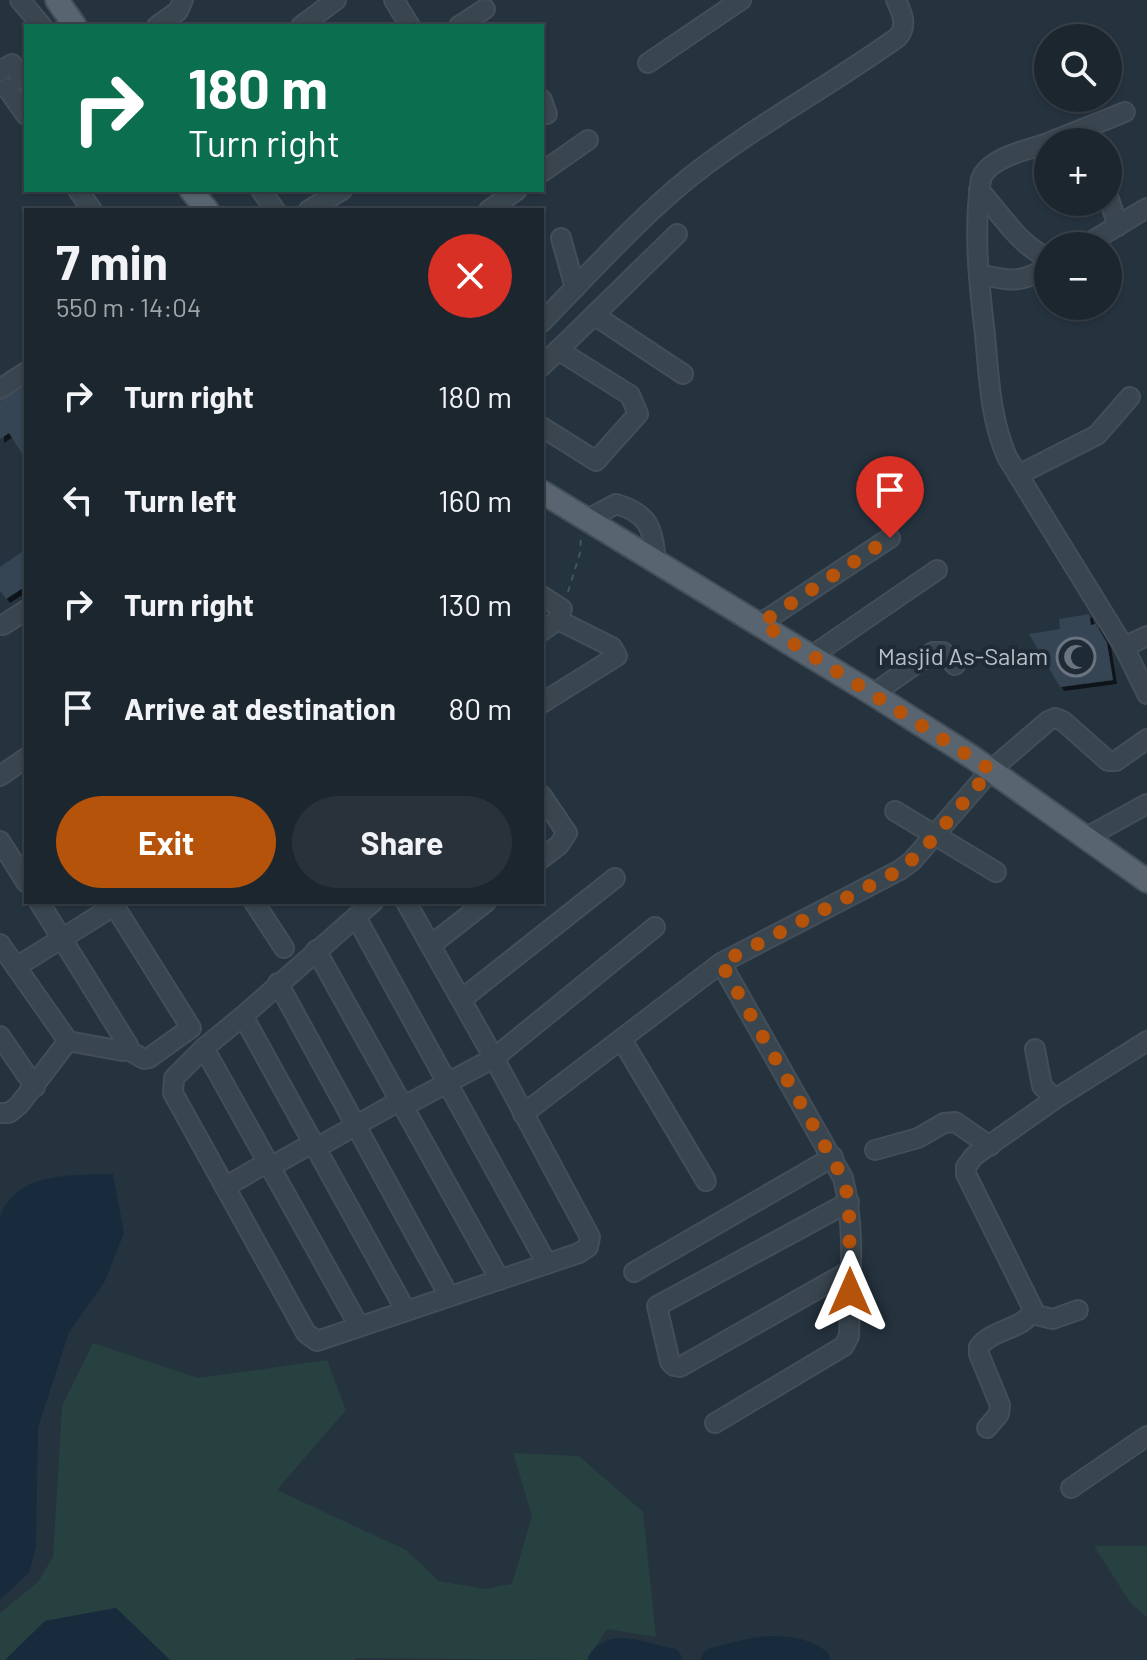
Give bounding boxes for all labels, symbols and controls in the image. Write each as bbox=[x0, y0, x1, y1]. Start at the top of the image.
map controls bbox=[1034, 24, 1122, 320]
button: search bbox=[1034, 24, 1122, 112]
text: 180 m bbox=[188, 53, 328, 120]
icon: right bbox=[56, 56, 160, 160]
text: Turn right bbox=[188, 121, 340, 164]
button: + bbox=[1034, 128, 1122, 216]
text: 7 min bbox=[56, 232, 168, 290]
button: − bbox=[1034, 232, 1122, 320]
button: close bbox=[428, 234, 512, 318]
text: 550 m · 14:04 bbox=[56, 291, 201, 322]
icon: right bbox=[56, 374, 100, 418]
text: Turn right bbox=[124, 378, 254, 414]
text: 180 m bbox=[438, 378, 512, 414]
pin bbox=[856, 456, 924, 538]
icon: arrive bbox=[868, 468, 912, 512]
icon: left bbox=[56, 478, 100, 522]
text: Turn left bbox=[124, 482, 237, 518]
text: 160 m bbox=[438, 482, 512, 518]
icon: right bbox=[56, 582, 100, 626]
text: Turn right bbox=[124, 586, 254, 622]
text: 130 m bbox=[438, 586, 512, 622]
mosque icon: Masjid As-Salam bbox=[1055, 636, 1097, 678]
place label: Masjid As-Salam bbox=[878, 641, 1048, 670]
icon: arrive bbox=[56, 686, 100, 730]
text: Arrive at destination bbox=[124, 690, 396, 726]
text: 80 m bbox=[449, 690, 512, 726]
button: Exit bbox=[56, 796, 276, 888]
button: Share bbox=[292, 796, 512, 888]
position arrow bbox=[808, 1250, 892, 1334]

